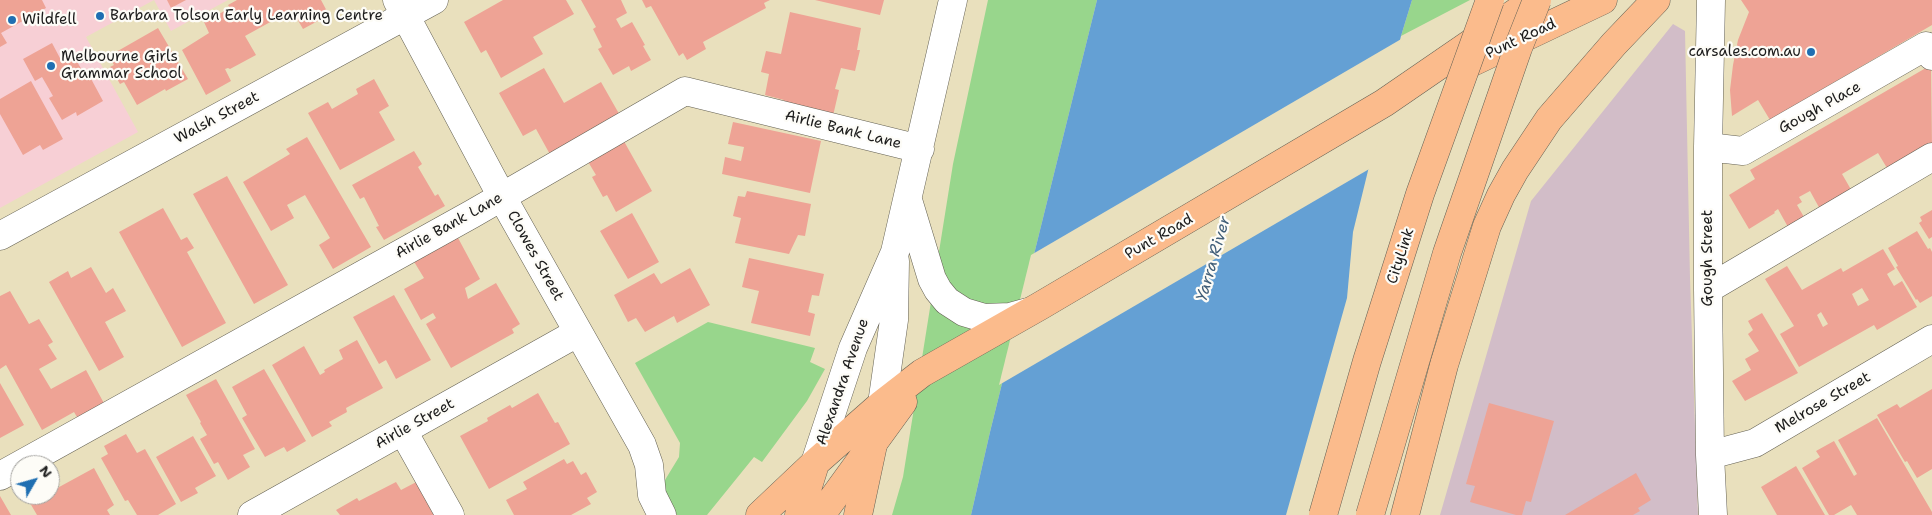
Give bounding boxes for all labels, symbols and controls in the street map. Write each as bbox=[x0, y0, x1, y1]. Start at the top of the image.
place label: Barbara Tolson Early Learning Centre bbox=[110, 7, 383, 25]
marker: Barbara Tolson Early Learning Centre bbox=[94, 10, 106, 22]
place label: Wildfell bbox=[22, 11, 76, 29]
marker: Wildfell bbox=[6, 14, 18, 26]
street label: Punt Road bbox=[1483, 15, 1559, 63]
place label: carsales.com.au bbox=[1688, 43, 1801, 61]
marker: carsales.com.au bbox=[1805, 46, 1817, 58]
place label: Melbourne Girls Grammar School bbox=[61, 48, 182, 83]
marker: Melbourne Girls Grammar School bbox=[45, 60, 57, 72]
street label: Gough Place bbox=[1776, 78, 1864, 138]
street label: Walsh Street bbox=[172, 88, 262, 148]
street label: Airlie Bank Lane bbox=[783, 107, 903, 153]
street label: Airlie Bank Lane bbox=[392, 189, 506, 263]
street label: Clowes Street bbox=[503, 208, 567, 304]
street label: Punt Road bbox=[1122, 210, 1196, 264]
street label: Gough Street bbox=[1699, 210, 1717, 306]
water label: Yarra River bbox=[1193, 214, 1235, 304]
street label: CityLink bbox=[1384, 226, 1418, 286]
street label: Alexandra Avenue bbox=[813, 316, 873, 448]
street label: Melrose Street bbox=[1772, 368, 1874, 438]
street label: Airlie Street bbox=[372, 395, 458, 453]
north arrow bbox=[10, 455, 60, 505]
text: N bbox=[36, 461, 57, 481]

